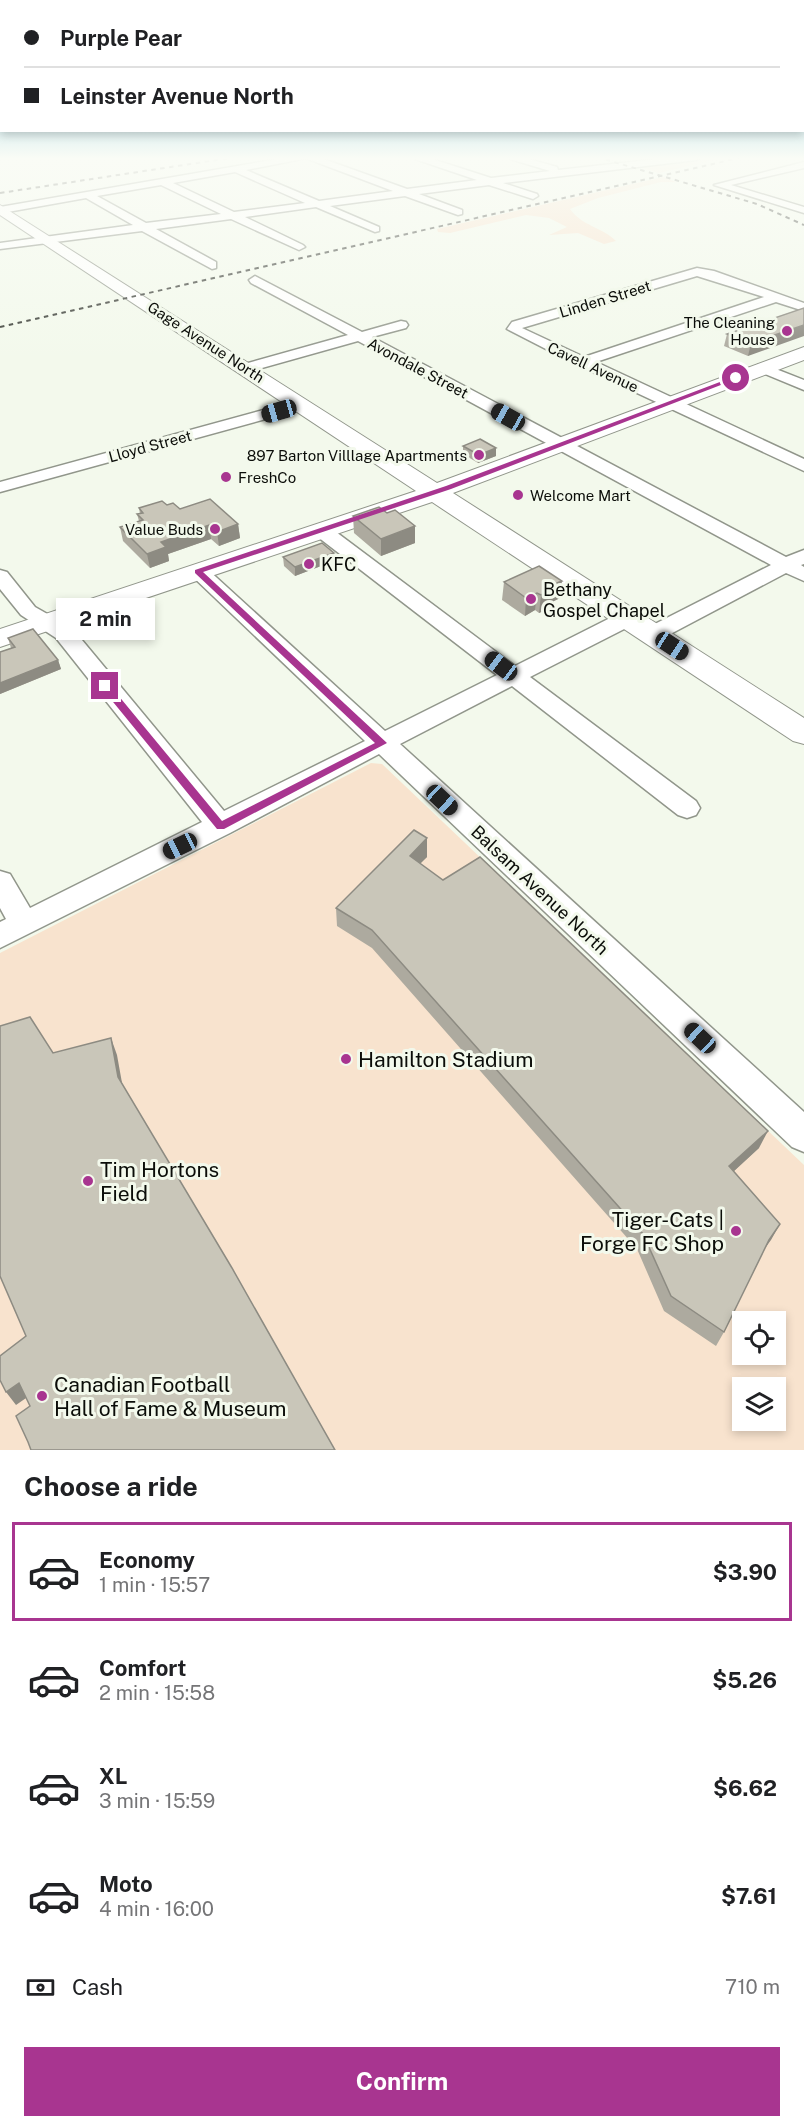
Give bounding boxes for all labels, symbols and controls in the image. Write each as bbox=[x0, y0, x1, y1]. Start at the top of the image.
text: Purple Pear bbox=[60, 25, 182, 51]
text: Leinster Avenue North bbox=[60, 83, 294, 109]
street label: Linden Street bbox=[557, 277, 653, 321]
street label: Gage Avenue North bbox=[145, 298, 267, 386]
place label: The Cleaning House bbox=[684, 314, 775, 348]
marker: The Cleaning House bbox=[780, 324, 794, 338]
street label: Avondale Street bbox=[365, 334, 471, 402]
street label: Cavell Avenue bbox=[545, 339, 641, 395]
route start bbox=[722, 364, 749, 391]
car bbox=[259, 397, 299, 425]
car bbox=[488, 400, 528, 434]
street label: Lloyd Street bbox=[107, 427, 194, 465]
place label: 897 Barton Villlage Apartments bbox=[247, 447, 467, 464]
marker: 897 Barton Villlage Apartments bbox=[472, 448, 486, 462]
place label: FreshCo bbox=[238, 469, 296, 486]
marker: FreshCo bbox=[219, 470, 233, 484]
place label: Welcome Mart bbox=[530, 487, 631, 504]
marker: Welcome Mart bbox=[511, 488, 525, 502]
place label: Value Buds bbox=[125, 521, 203, 538]
marker: Value Buds bbox=[208, 522, 222, 536]
place label: KFC bbox=[321, 554, 356, 575]
marker: KFC bbox=[302, 557, 316, 571]
place label: Bethany Gospel Chapel bbox=[543, 579, 665, 621]
marker: Bethany Gospel Chapel bbox=[524, 592, 538, 606]
callout: 2 min bbox=[56, 599, 154, 641]
text: 2 min bbox=[79, 607, 132, 631]
car bbox=[652, 629, 692, 663]
car bbox=[481, 648, 521, 684]
route end bbox=[91, 672, 118, 699]
car bbox=[423, 781, 461, 819]
street label: Balsam Avenue North bbox=[467, 821, 613, 959]
car bbox=[160, 830, 200, 862]
car bbox=[681, 1019, 719, 1057]
place label: Hamilton Stadium bbox=[358, 1047, 533, 1072]
marker: Hamilton Stadium bbox=[339, 1052, 353, 1066]
place label: Tim Hortons Field bbox=[100, 1157, 219, 1206]
marker: Tim Hortons Field bbox=[81, 1174, 95, 1188]
place label: Tiger-Cats | Forge FC Shop bbox=[580, 1207, 724, 1256]
marker: Tiger-Cats | Forge FC Shop bbox=[729, 1224, 743, 1238]
map controls bbox=[732, 1311, 786, 1431]
button: locate bbox=[732, 1311, 786, 1365]
place label: Canadian Football Hall of Fame & Museum bbox=[54, 1372, 286, 1421]
button: layers bbox=[732, 1377, 786, 1431]
marker: Canadian Football Hall of Fame & Museum bbox=[35, 1389, 49, 1403]
text: Choose a ride bbox=[24, 1470, 198, 1502]
icon: car bbox=[27, 1545, 81, 1599]
text: Economy bbox=[99, 1547, 195, 1573]
text: $3.90 bbox=[713, 1559, 777, 1585]
text: 1 min · 15:57 bbox=[99, 1573, 210, 1597]
icon: car bbox=[27, 1653, 81, 1707]
text: Comfort bbox=[99, 1655, 186, 1681]
text: $5.26 bbox=[712, 1667, 777, 1693]
text: 2 min · 15:58 bbox=[99, 1681, 215, 1705]
icon: car bbox=[27, 1761, 81, 1815]
text: XL bbox=[99, 1763, 127, 1789]
text: $6.62 bbox=[713, 1775, 777, 1801]
text: 3 min · 15:59 bbox=[99, 1789, 215, 1813]
icon: car bbox=[27, 1869, 81, 1923]
text: Moto bbox=[99, 1871, 153, 1897]
text: $7.61 bbox=[721, 1883, 777, 1909]
text: 4 min · 16:00 bbox=[99, 1897, 214, 1921]
icon: cash bbox=[24, 1971, 57, 2004]
text: Cash bbox=[72, 1974, 123, 2000]
text: 710 m bbox=[725, 1975, 780, 1999]
button: Confirm bbox=[24, 2047, 780, 2116]

